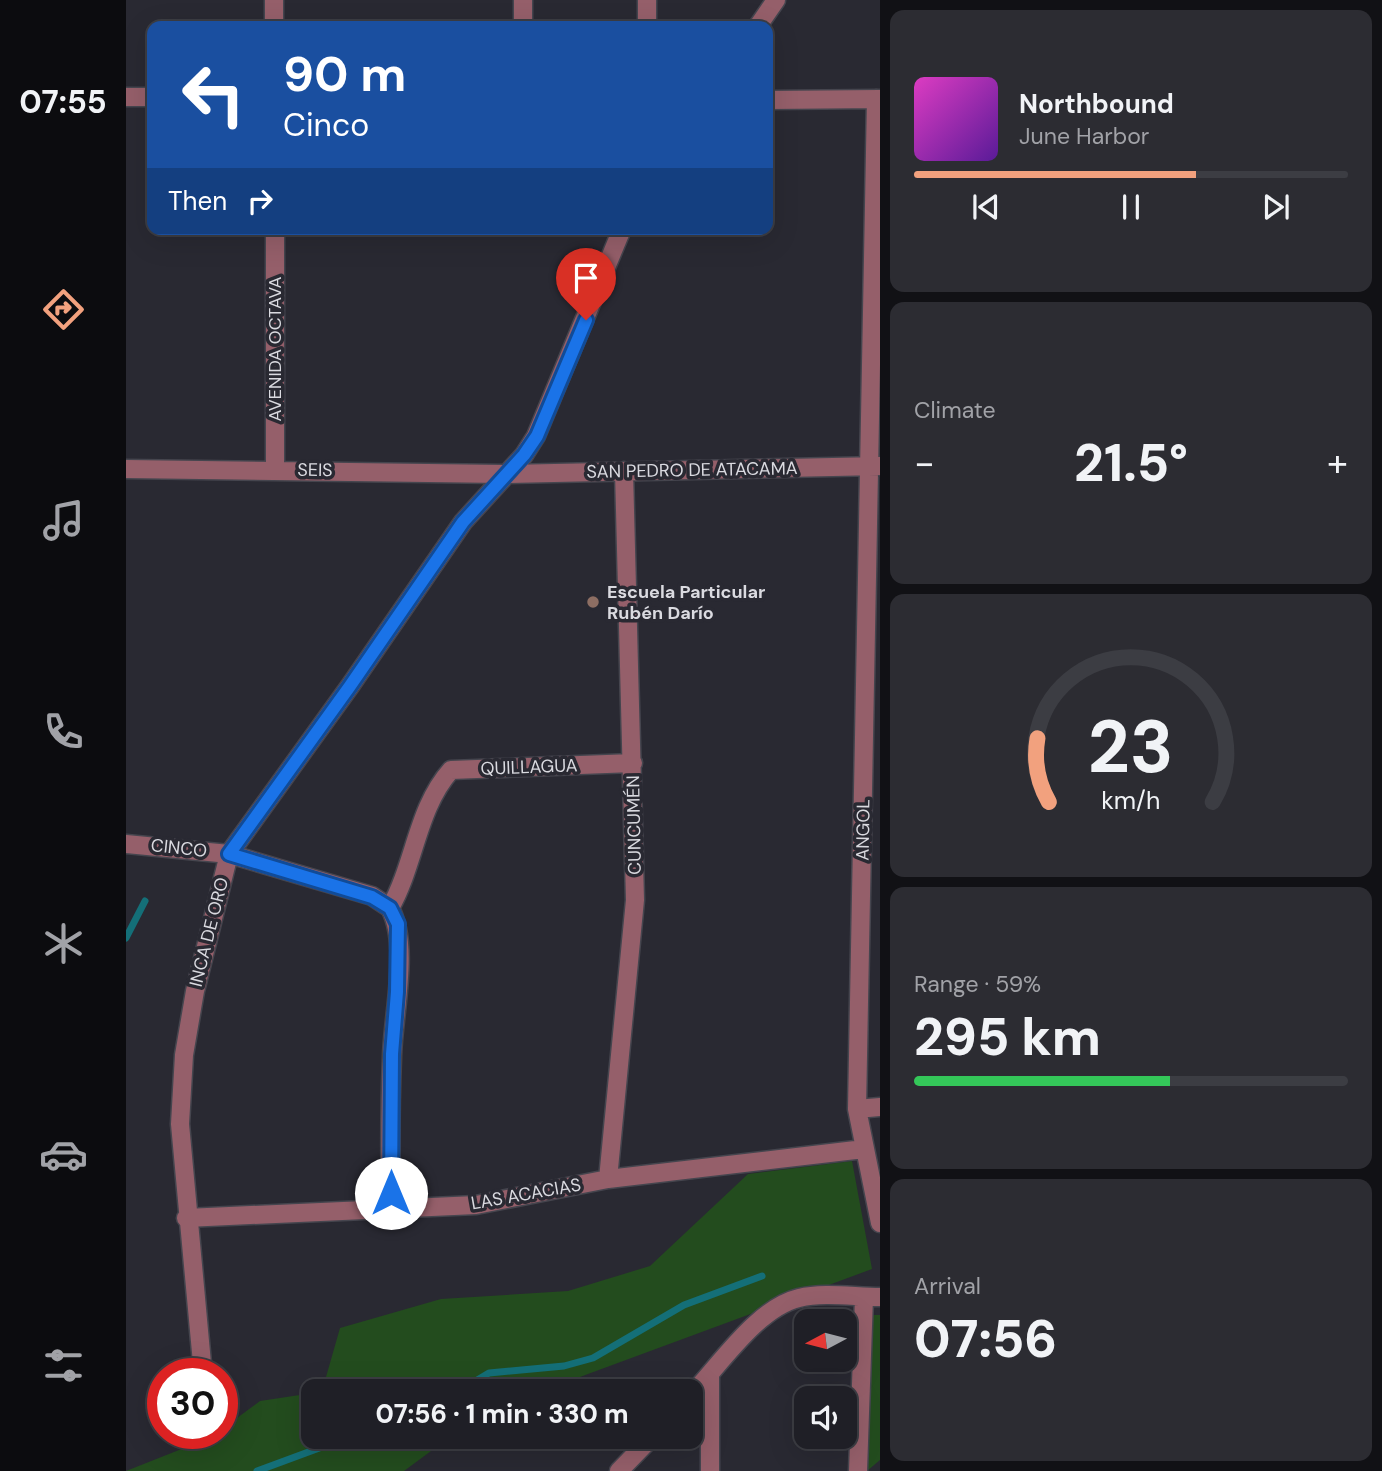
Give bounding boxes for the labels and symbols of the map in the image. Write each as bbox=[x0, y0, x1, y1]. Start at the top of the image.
pin bbox=[556, 248, 616, 320]
street label: AVENIDA OCTAVA bbox=[263, 276, 287, 421]
street label: SAN PEDRO DE ATACAMA bbox=[586, 456, 798, 484]
street label: SEIS bbox=[297, 458, 333, 482]
place label: Escuela Particular Rubén Darío bbox=[607, 580, 765, 625]
marker: Escuela Particular Rubén Darío bbox=[585, 594, 601, 610]
street label: QUILLAGUA bbox=[480, 753, 578, 781]
street label: CUNCUMÉN bbox=[621, 775, 647, 875]
street label: ANGOL bbox=[850, 799, 876, 861]
street label: CINCO bbox=[150, 833, 208, 863]
street label: INCA DE ORO bbox=[184, 875, 234, 989]
position arrow bbox=[354, 1156, 428, 1230]
street label: LAS ACACIAS bbox=[469, 1173, 583, 1215]
north arrow bbox=[794, 1309, 858, 1372]
speed limit sign: 30 bbox=[147, 1358, 238, 1449]

